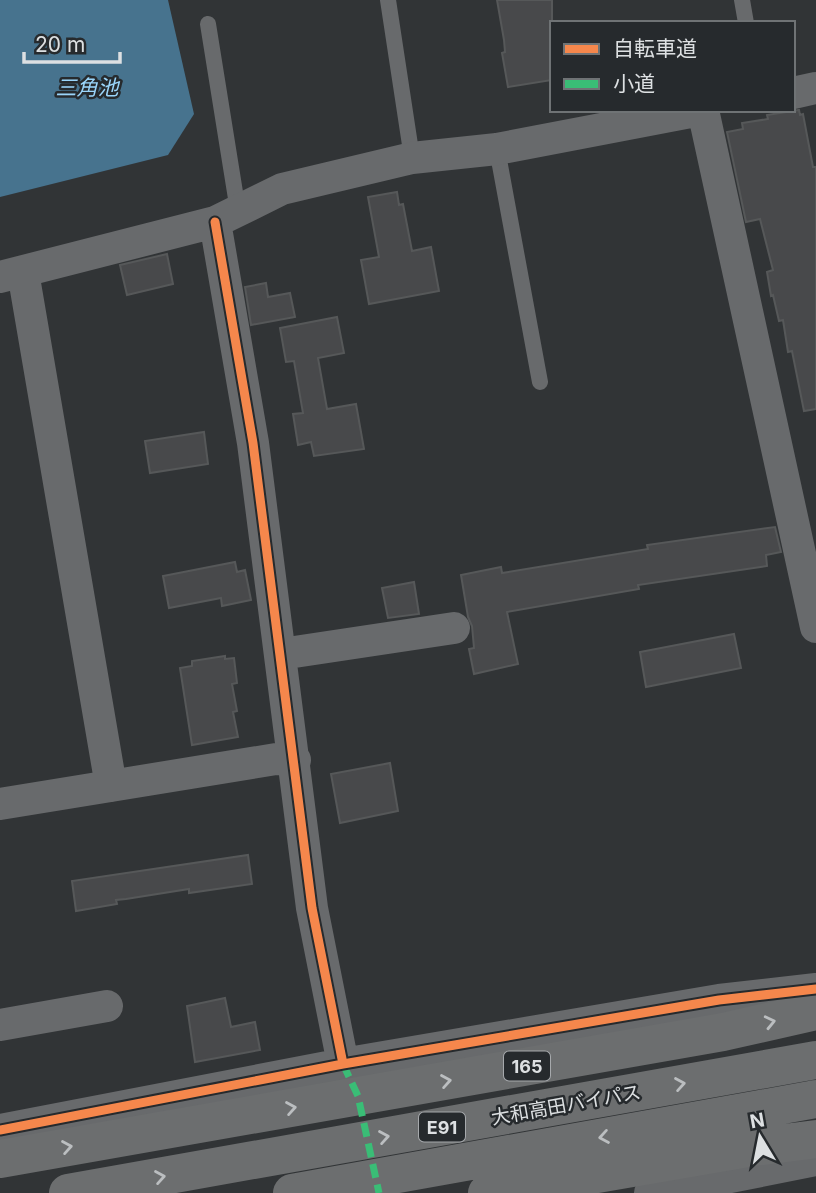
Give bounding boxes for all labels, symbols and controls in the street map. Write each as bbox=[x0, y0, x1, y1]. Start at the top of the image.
scale bar bbox=[24, 21, 121, 65]
legend bbox=[550, 21, 795, 112]
text: 20 m bbox=[35, 32, 85, 57]
text: 自転車道 bbox=[613, 36, 697, 61]
text: 小道 bbox=[613, 71, 655, 96]
water label: 三角池 bbox=[56, 75, 120, 100]
one-way arrow bbox=[764, 1015, 776, 1030]
road number: 165 bbox=[504, 1051, 550, 1080]
one-way arrow bbox=[440, 1074, 452, 1089]
one-way arrow bbox=[674, 1078, 686, 1093]
street label: 大和高田バイパス bbox=[489, 1081, 643, 1129]
one-way arrow bbox=[285, 1101, 297, 1116]
north arrow bbox=[725, 1102, 795, 1172]
text: N bbox=[748, 1108, 766, 1133]
road number: E91 bbox=[419, 1112, 465, 1142]
one-way arrow bbox=[598, 1129, 610, 1144]
one-way arrow bbox=[378, 1130, 390, 1145]
one-way arrow bbox=[61, 1141, 73, 1156]
one-way arrow bbox=[154, 1170, 166, 1185]

